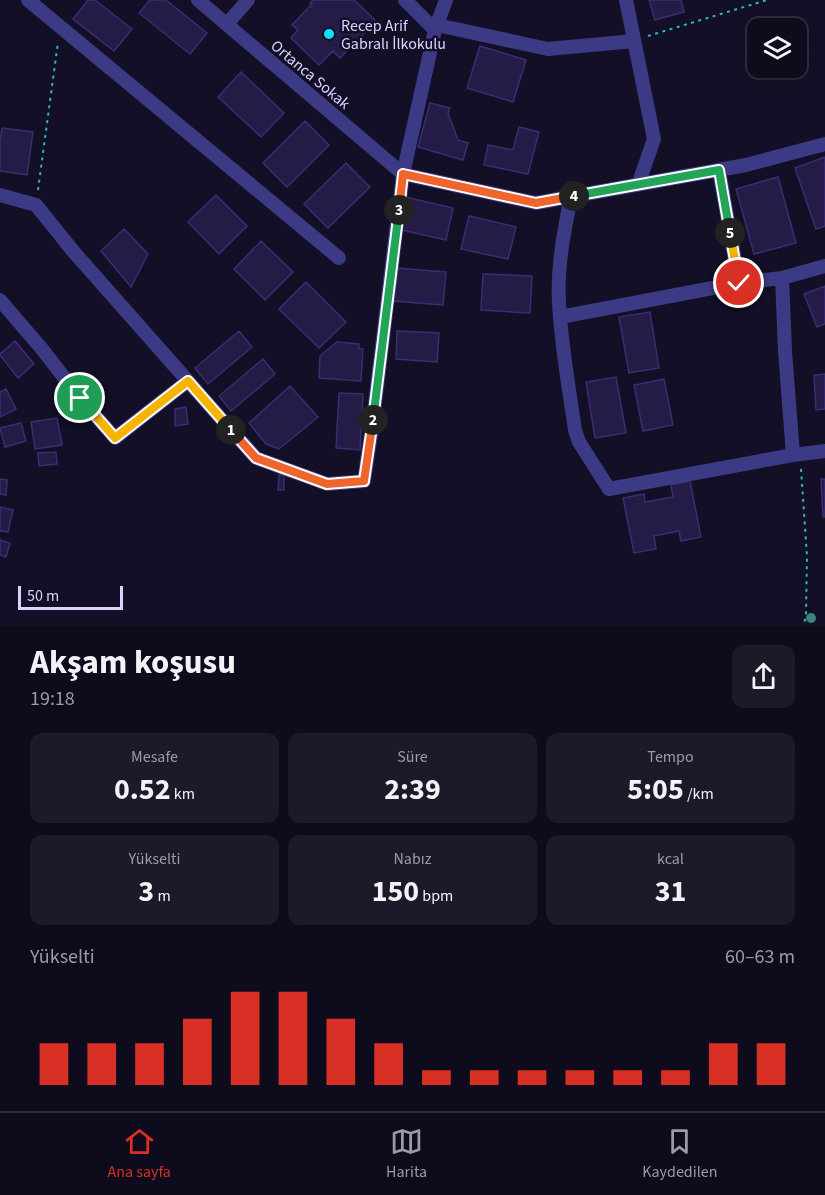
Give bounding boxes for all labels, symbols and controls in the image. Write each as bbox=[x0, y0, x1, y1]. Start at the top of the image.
place label: Recep Arif Gabralı İlkokulu bbox=[341, 15, 446, 55]
map controls bbox=[747, 18, 807, 78]
button: layers bbox=[747, 18, 807, 78]
marker: Recep Arif Gabralı İlkokulu bbox=[322, 27, 336, 41]
street label: Ortanca Sokak bbox=[266, 35, 355, 115]
pin: 4 bbox=[559, 181, 589, 211]
text: 4 bbox=[570, 185, 578, 207]
pin: 3 bbox=[384, 195, 414, 225]
text: 3 bbox=[395, 199, 403, 221]
pin: 5 bbox=[715, 218, 745, 248]
text: 5 bbox=[726, 222, 734, 244]
pin bbox=[713, 257, 764, 308]
icon: check bbox=[722, 266, 755, 299]
pin bbox=[54, 372, 105, 423]
icon: arrive bbox=[63, 381, 96, 414]
pin: 2 bbox=[358, 405, 388, 435]
text: 2 bbox=[369, 409, 377, 431]
pin: 1 bbox=[216, 415, 246, 445]
text: 1 bbox=[227, 419, 235, 441]
scale bar bbox=[18, 583, 123, 610]
text: 50 m bbox=[27, 585, 59, 607]
text: Akşam koşusu bbox=[30, 639, 236, 686]
button: share bbox=[732, 645, 795, 708]
text: 19:18 bbox=[30, 685, 75, 713]
text: Mesafe bbox=[131, 746, 178, 768]
text: Süre bbox=[397, 746, 428, 768]
text: Tempo bbox=[647, 746, 694, 768]
text: 0.52 bbox=[114, 768, 171, 811]
text: 2:39 bbox=[384, 768, 441, 811]
text: 5:05 bbox=[627, 768, 684, 811]
text: km bbox=[171, 783, 195, 805]
text: /km bbox=[684, 783, 714, 805]
text: Yükselti bbox=[129, 848, 180, 870]
text: Nabız bbox=[393, 848, 432, 870]
text: kcal bbox=[657, 848, 684, 870]
text: 3 bbox=[138, 870, 154, 913]
text: 150 bbox=[372, 870, 419, 913]
text: 31 bbox=[655, 870, 686, 913]
text: m bbox=[154, 885, 171, 907]
text: bpm bbox=[419, 885, 453, 907]
text: Yükselti bbox=[30, 943, 95, 971]
text: 60–63 m bbox=[725, 943, 795, 971]
tab: Ana sayfa bbox=[108, 1125, 171, 1183]
tab: Harita bbox=[386, 1125, 427, 1183]
tab: Kaydedilen bbox=[642, 1125, 717, 1183]

